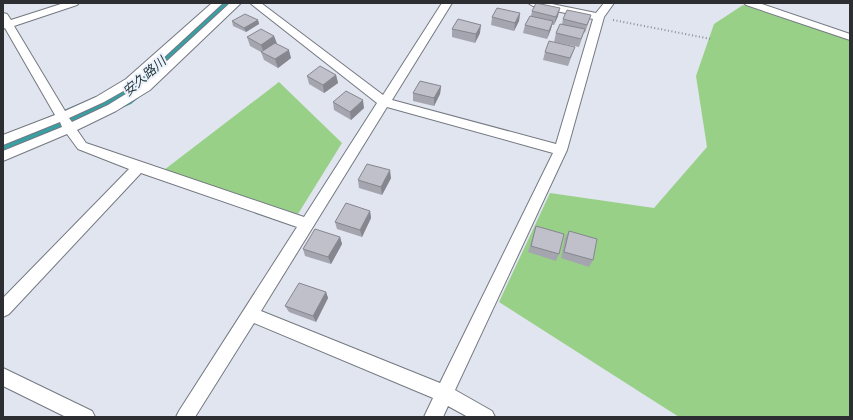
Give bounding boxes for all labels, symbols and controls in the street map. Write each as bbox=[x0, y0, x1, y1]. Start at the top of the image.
water label: 安久路川 bbox=[119, 52, 170, 99]

